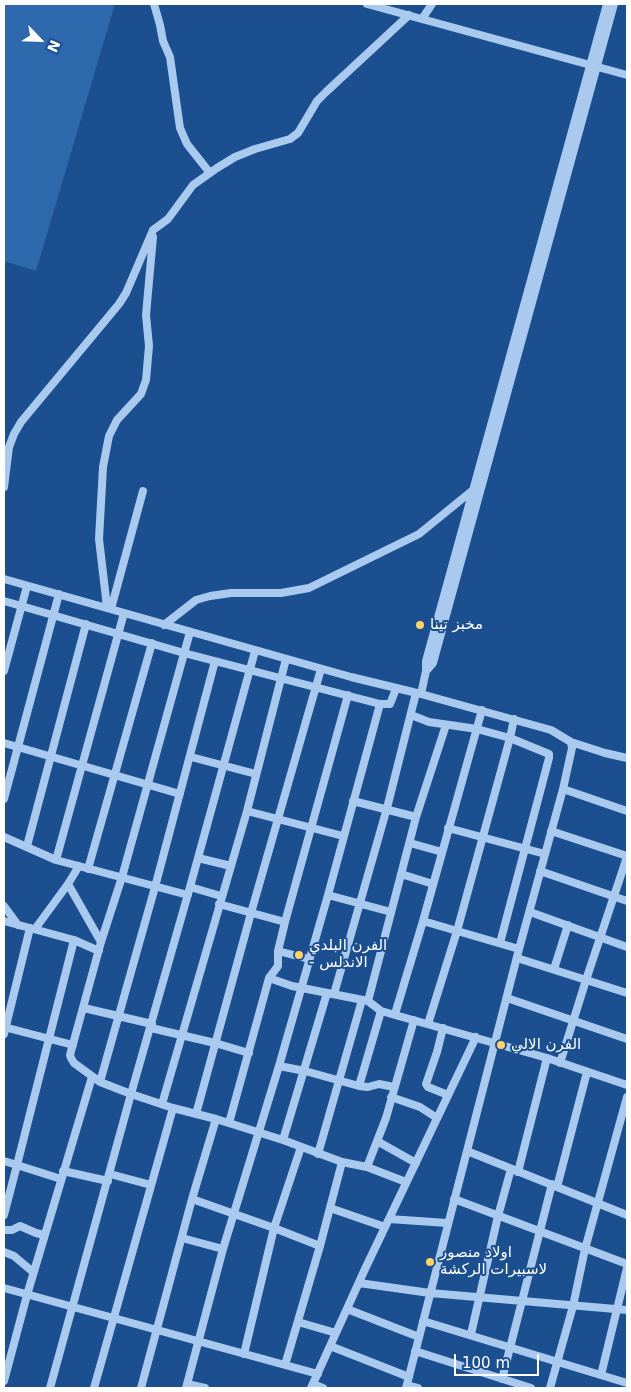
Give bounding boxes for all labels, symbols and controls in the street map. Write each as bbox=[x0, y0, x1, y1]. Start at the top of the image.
north arrow bbox=[15, 15, 65, 65]
text: N bbox=[44, 37, 63, 55]
place label: مخبز تينا bbox=[430, 616, 483, 634]
marker: مخبز تينا bbox=[414, 619, 426, 631]
place label: الفرن البلدي - الاندلس bbox=[309, 937, 387, 972]
marker: الفرن البلدي - الاندلس bbox=[293, 949, 305, 961]
place label: الفرن الالي bbox=[511, 1036, 581, 1054]
marker: الفرن الالي bbox=[495, 1039, 507, 1051]
place label: اولاد منصور لاسبيرات الركشة bbox=[440, 1244, 547, 1279]
marker: اولاد منصور لاسبيرات الركشة bbox=[424, 1256, 436, 1268]
scale bar bbox=[456, 1344, 541, 1376]
text: 100 m bbox=[462, 1354, 510, 1372]

